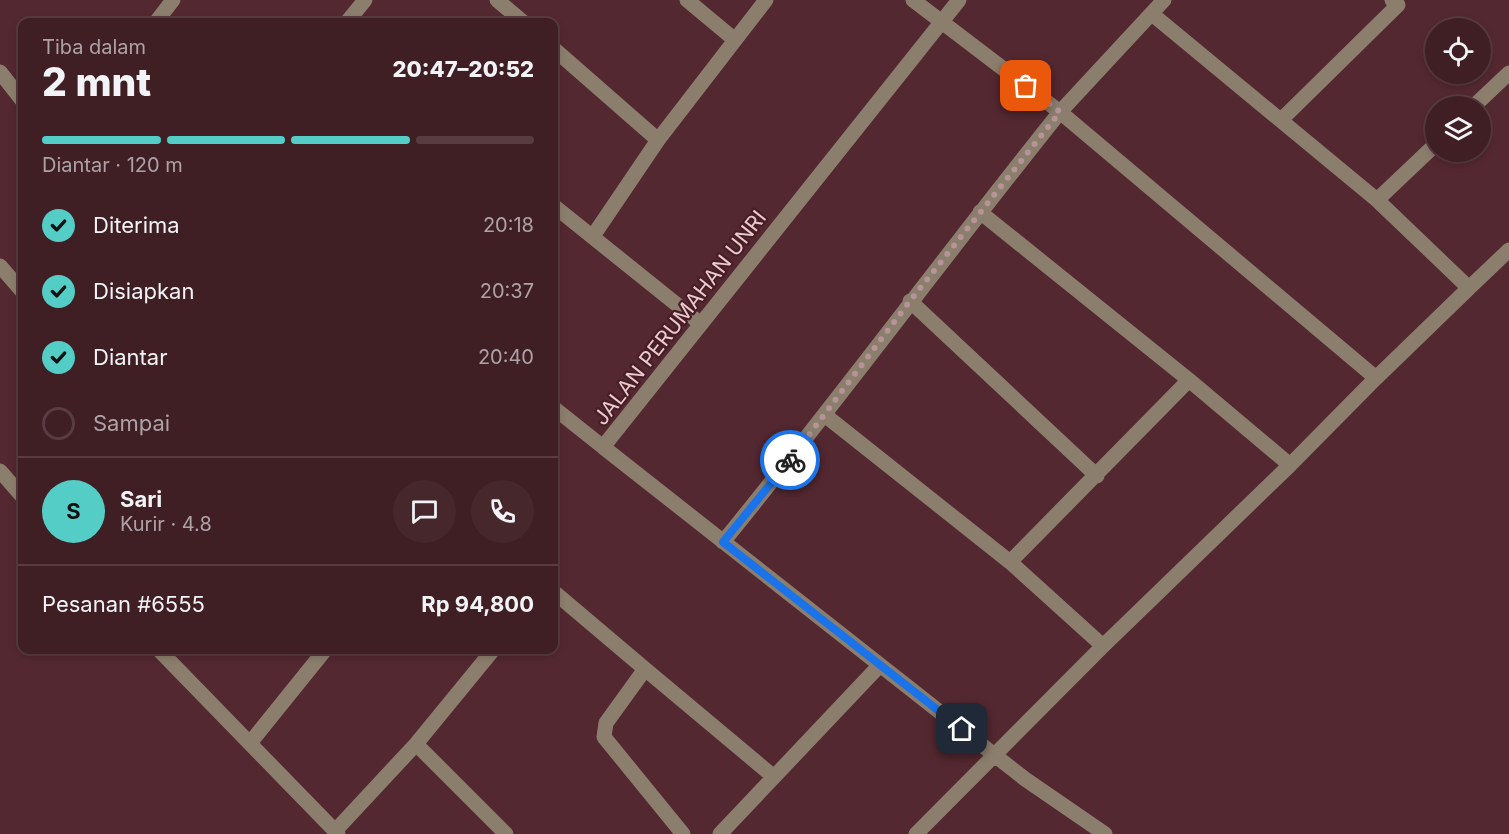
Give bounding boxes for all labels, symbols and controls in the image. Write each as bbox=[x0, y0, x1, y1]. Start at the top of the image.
map controls bbox=[1425, 18, 1491, 162]
button: locate bbox=[1425, 18, 1491, 84]
text: Tiba dalam bbox=[42, 35, 146, 59]
text: 20:47–20:52 bbox=[393, 56, 534, 82]
text: 2 mnt bbox=[42, 58, 151, 105]
pin bbox=[1000, 60, 1051, 111]
icon: bag bbox=[1009, 69, 1042, 102]
button: layers bbox=[1425, 96, 1491, 162]
text: Diantar · 120 m bbox=[42, 153, 183, 177]
street label: JALAN PERUMAHAN UNRI bbox=[588, 205, 771, 430]
icon: check bbox=[42, 209, 75, 242]
text: Diterima bbox=[93, 212, 180, 238]
text: 20:18 bbox=[483, 213, 534, 237]
icon: check bbox=[42, 275, 75, 308]
text: Disiapkan bbox=[93, 278, 194, 304]
text: 20:37 bbox=[480, 279, 534, 303]
icon: check bbox=[42, 341, 75, 374]
text: Diantar bbox=[93, 344, 168, 370]
text: 20:40 bbox=[478, 345, 534, 369]
text: Sampai bbox=[93, 410, 170, 436]
courier bbox=[760, 430, 820, 490]
icon: bike bbox=[774, 444, 807, 477]
button: chat bbox=[393, 480, 456, 543]
button: phone bbox=[471, 480, 534, 543]
text: Sari bbox=[120, 486, 162, 512]
text: S bbox=[66, 498, 81, 524]
text: Kurir · 4.8 bbox=[120, 512, 212, 536]
text: Pesanan #6555 bbox=[42, 591, 205, 617]
text: Rp 94,800 bbox=[421, 591, 534, 617]
pin bbox=[936, 703, 987, 754]
icon: home bbox=[945, 712, 978, 745]

